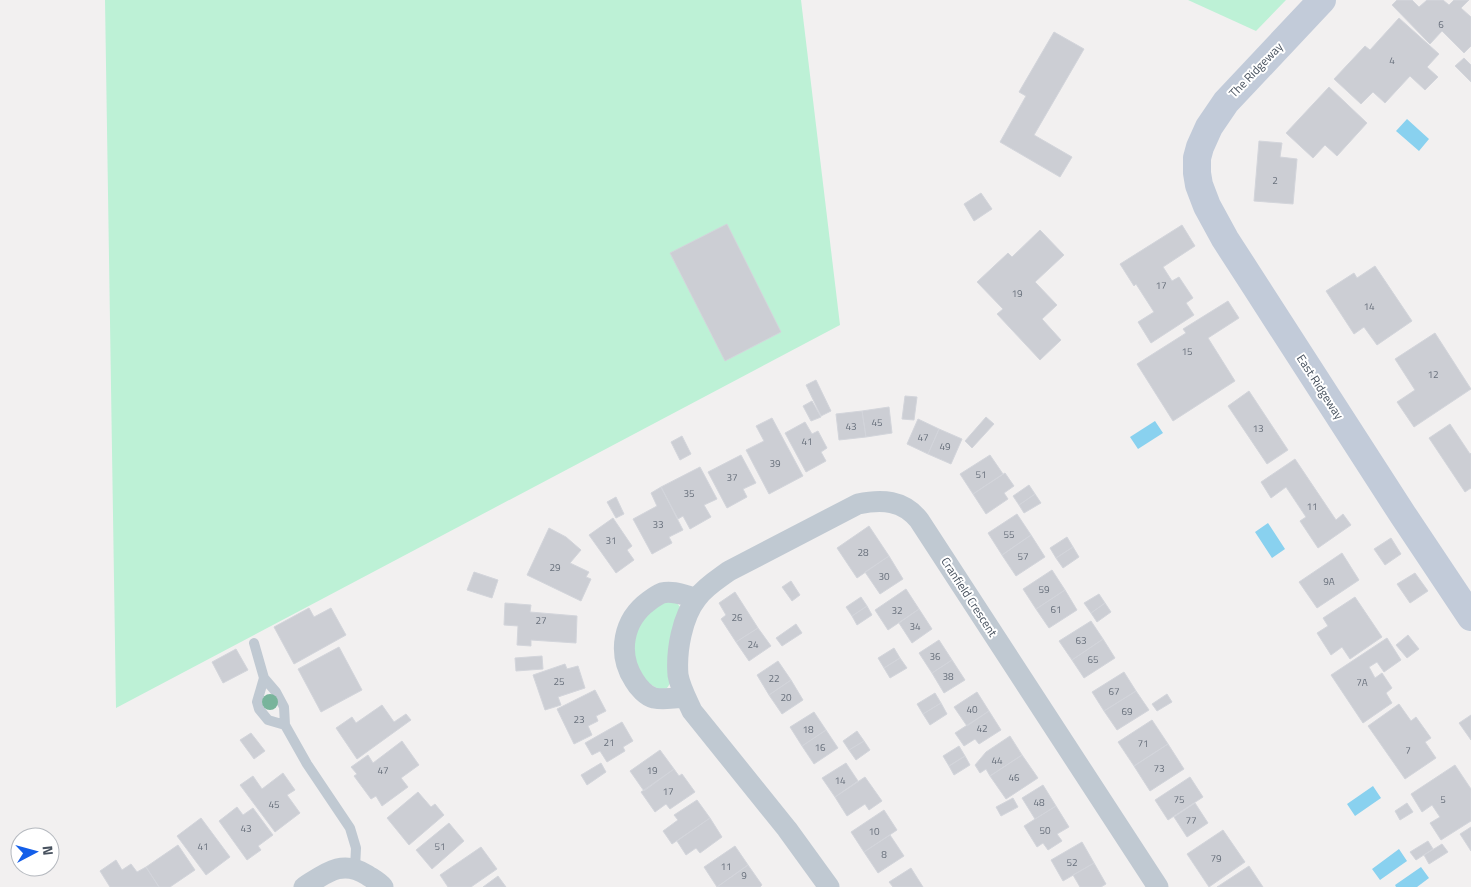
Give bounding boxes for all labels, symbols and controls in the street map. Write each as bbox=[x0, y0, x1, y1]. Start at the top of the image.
house number: 6 bbox=[1438, 17, 1444, 32]
street label: The Ridgeway bbox=[1224, 37, 1287, 102]
house number: 4 bbox=[1389, 53, 1395, 68]
house number: 2 bbox=[1272, 173, 1278, 188]
house number: 17 bbox=[1155, 278, 1167, 293]
house number: 19 bbox=[1011, 286, 1023, 301]
house number: 14 bbox=[1363, 299, 1375, 314]
house number: 15 bbox=[1181, 344, 1193, 359]
street label: East Ridgeway bbox=[1292, 350, 1349, 423]
house number: 12 bbox=[1427, 367, 1439, 382]
house number: 45 bbox=[871, 415, 883, 430]
house number: 43 bbox=[845, 419, 857, 434]
house number: 13 bbox=[1252, 421, 1264, 436]
house number: 47 bbox=[917, 430, 929, 445]
house number: 41 bbox=[801, 434, 813, 449]
house number: 49 bbox=[939, 439, 951, 454]
house number: 39 bbox=[769, 456, 781, 471]
house number: 51 bbox=[975, 467, 987, 482]
house number: 37 bbox=[726, 470, 738, 485]
house number: 35 bbox=[683, 486, 695, 501]
house number: 11 bbox=[1306, 499, 1318, 514]
house number: 33 bbox=[652, 517, 664, 532]
house number: 55 bbox=[1003, 527, 1015, 542]
house number: 31 bbox=[605, 533, 617, 548]
house number: 28 bbox=[857, 545, 869, 560]
house number: 57 bbox=[1017, 549, 1029, 564]
street label: Cranfield Crescent bbox=[937, 553, 1003, 641]
house number: 29 bbox=[549, 560, 561, 575]
house number: 30 bbox=[878, 569, 890, 584]
house number: 9A bbox=[1323, 574, 1335, 589]
house number: 59 bbox=[1038, 582, 1050, 597]
house number: 61 bbox=[1050, 602, 1062, 617]
house number: 32 bbox=[891, 603, 903, 618]
house number: 26 bbox=[731, 610, 743, 625]
house number: 27 bbox=[535, 613, 547, 628]
house number: 34 bbox=[909, 619, 921, 634]
house number: 63 bbox=[1075, 633, 1087, 648]
house number: 24 bbox=[747, 637, 759, 652]
house number: 36 bbox=[929, 649, 941, 664]
house number: 65 bbox=[1087, 652, 1099, 667]
house number: 38 bbox=[942, 669, 954, 684]
house number: 22 bbox=[768, 671, 780, 686]
house number: 25 bbox=[553, 674, 565, 689]
house number: 7A bbox=[1356, 675, 1368, 690]
house number: 67 bbox=[1108, 684, 1120, 699]
house number: 20 bbox=[780, 690, 792, 705]
house number: 40 bbox=[966, 702, 978, 717]
house number: 69 bbox=[1121, 704, 1133, 719]
house number: 23 bbox=[573, 712, 585, 727]
house number: 42 bbox=[976, 721, 988, 736]
house number: 18 bbox=[802, 722, 814, 737]
house number: 21 bbox=[603, 735, 615, 750]
house number: 71 bbox=[1137, 736, 1149, 751]
house number: 16 bbox=[814, 740, 826, 755]
house number: 7 bbox=[1405, 743, 1411, 758]
house number: 44 bbox=[991, 753, 1003, 768]
house number: 73 bbox=[1153, 761, 1165, 776]
house number: 47 bbox=[377, 763, 389, 778]
house number: 19 bbox=[646, 763, 658, 778]
house number: 46 bbox=[1008, 770, 1020, 785]
house number: 14 bbox=[834, 773, 846, 788]
house number: 17 bbox=[662, 784, 674, 799]
house number: 75 bbox=[1173, 792, 1185, 807]
house number: 5 bbox=[1440, 792, 1446, 807]
house number: 48 bbox=[1033, 795, 1045, 810]
house number: 45 bbox=[268, 797, 280, 812]
house number: 77 bbox=[1185, 813, 1197, 828]
house number: 43 bbox=[240, 821, 252, 836]
house number: 50 bbox=[1039, 823, 1051, 838]
house number: 10 bbox=[868, 824, 880, 839]
north arrow bbox=[10, 827, 60, 877]
house number: 41 bbox=[197, 839, 209, 854]
house number: 51 bbox=[434, 839, 446, 854]
text: N bbox=[37, 845, 59, 857]
house number: 8 bbox=[881, 847, 887, 862]
house number: 79 bbox=[1210, 851, 1222, 866]
house number: 52 bbox=[1066, 855, 1078, 870]
house number: 11 bbox=[720, 859, 732, 874]
house number: 9 bbox=[741, 868, 747, 883]

